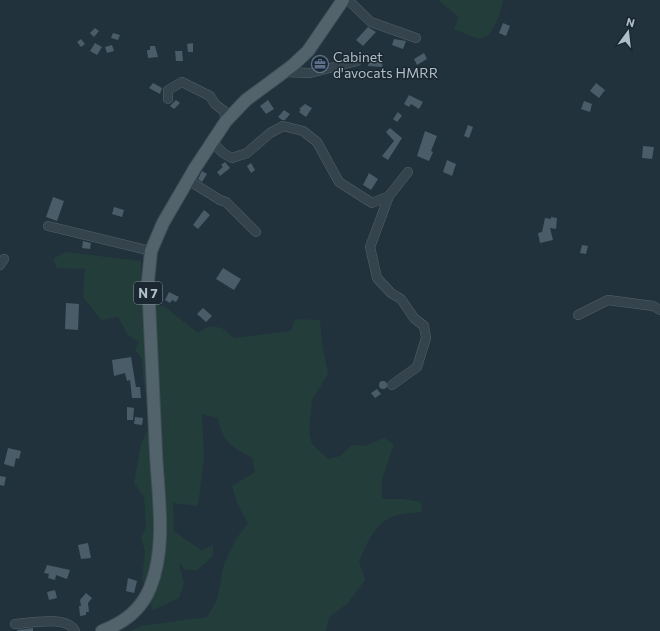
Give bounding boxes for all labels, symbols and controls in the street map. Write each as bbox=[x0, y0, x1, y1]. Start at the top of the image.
north arrow bbox=[608, 12, 648, 52]
text: N bbox=[625, 15, 636, 29]
place label: Cabinet d'avocats HMRR bbox=[333, 48, 438, 81]
office icon: Cabinet d'avocats HMRR bbox=[310, 54, 330, 74]
road number: N 7 bbox=[134, 282, 162, 304]

